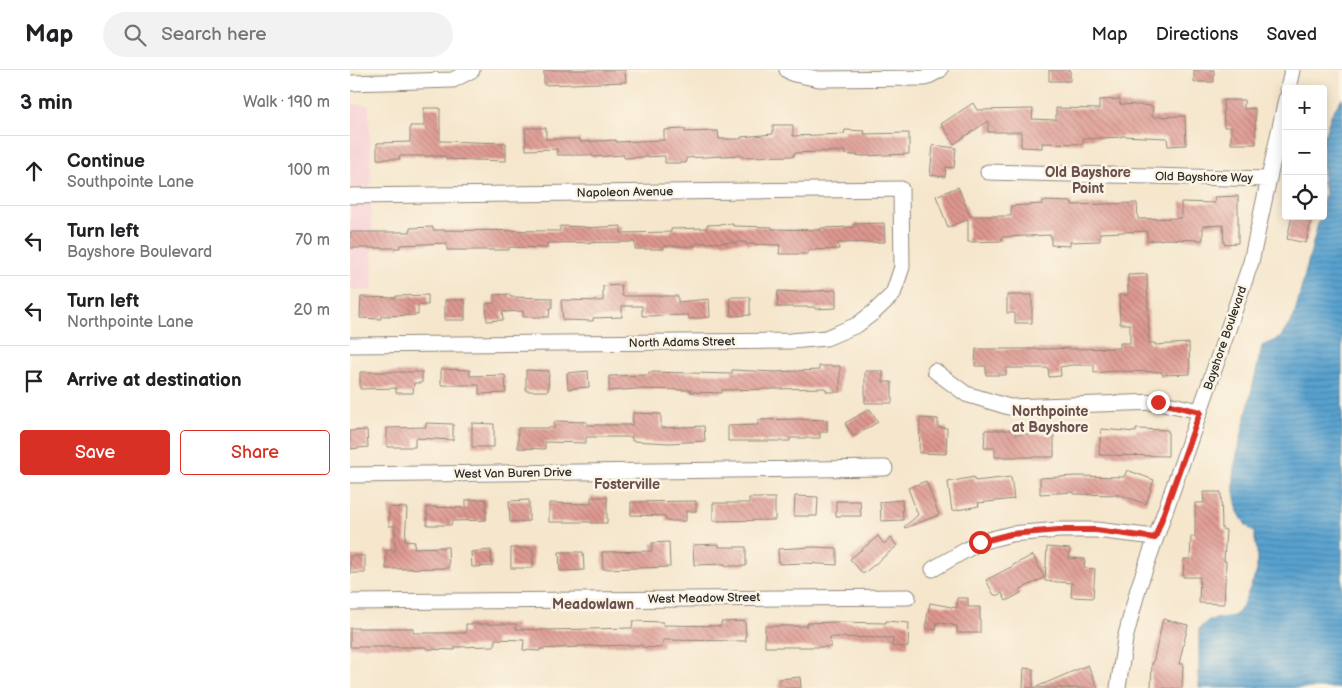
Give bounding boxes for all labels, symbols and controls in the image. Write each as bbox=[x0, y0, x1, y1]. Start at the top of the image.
search box bbox=[103, 12, 453, 57]
text: Map bbox=[25, 20, 73, 49]
icon: search bbox=[121, 21, 149, 49]
text: Search here bbox=[161, 23, 267, 46]
text: Map bbox=[1092, 24, 1128, 45]
text: Directions bbox=[1156, 24, 1238, 45]
text: Saved bbox=[1266, 24, 1317, 45]
map controls bbox=[1282, 85, 1327, 220]
button: + bbox=[1282, 85, 1327, 130]
text: 3 min bbox=[20, 90, 73, 115]
text: Walk · 190 m bbox=[243, 93, 330, 112]
button: − bbox=[1282, 130, 1327, 175]
text: Continue bbox=[67, 150, 145, 173]
icon: ahead bbox=[20, 157, 48, 185]
text: 100 m bbox=[287, 161, 330, 180]
district label: Old Bayshore Point bbox=[1045, 164, 1131, 197]
street label: Old Bayshore Way bbox=[1155, 169, 1254, 186]
text: Southpointe Lane bbox=[67, 173, 194, 192]
button: locate bbox=[1282, 175, 1327, 220]
street label: Napoleon Avenue bbox=[577, 184, 673, 201]
text: Turn left bbox=[67, 220, 139, 243]
icon: left bbox=[20, 227, 48, 255]
text: 70 m bbox=[295, 231, 330, 250]
text: Bayshore Boulevard bbox=[67, 243, 212, 262]
street label: Bayshore Boulevard bbox=[1201, 284, 1250, 392]
text: Turn left bbox=[67, 290, 139, 313]
icon: left bbox=[20, 297, 48, 325]
text: 20 m bbox=[294, 301, 330, 320]
text: Northpointe Lane bbox=[67, 313, 194, 332]
street label: North Adams Street bbox=[629, 334, 736, 351]
icon: arrive bbox=[20, 367, 48, 395]
text: Arrive at destination bbox=[67, 369, 242, 392]
route end bbox=[1147, 391, 1170, 414]
district label: Northpointe at Bayshore bbox=[1012, 403, 1088, 436]
button: Save bbox=[20, 430, 170, 475]
button: Share bbox=[180, 430, 330, 475]
street label: West Van Buren Drive bbox=[454, 465, 572, 482]
district label: Fosterville bbox=[594, 476, 660, 493]
route start bbox=[969, 531, 992, 554]
street label: West Meadow Street bbox=[648, 590, 761, 607]
district label: Meadowlawn bbox=[552, 596, 634, 613]

